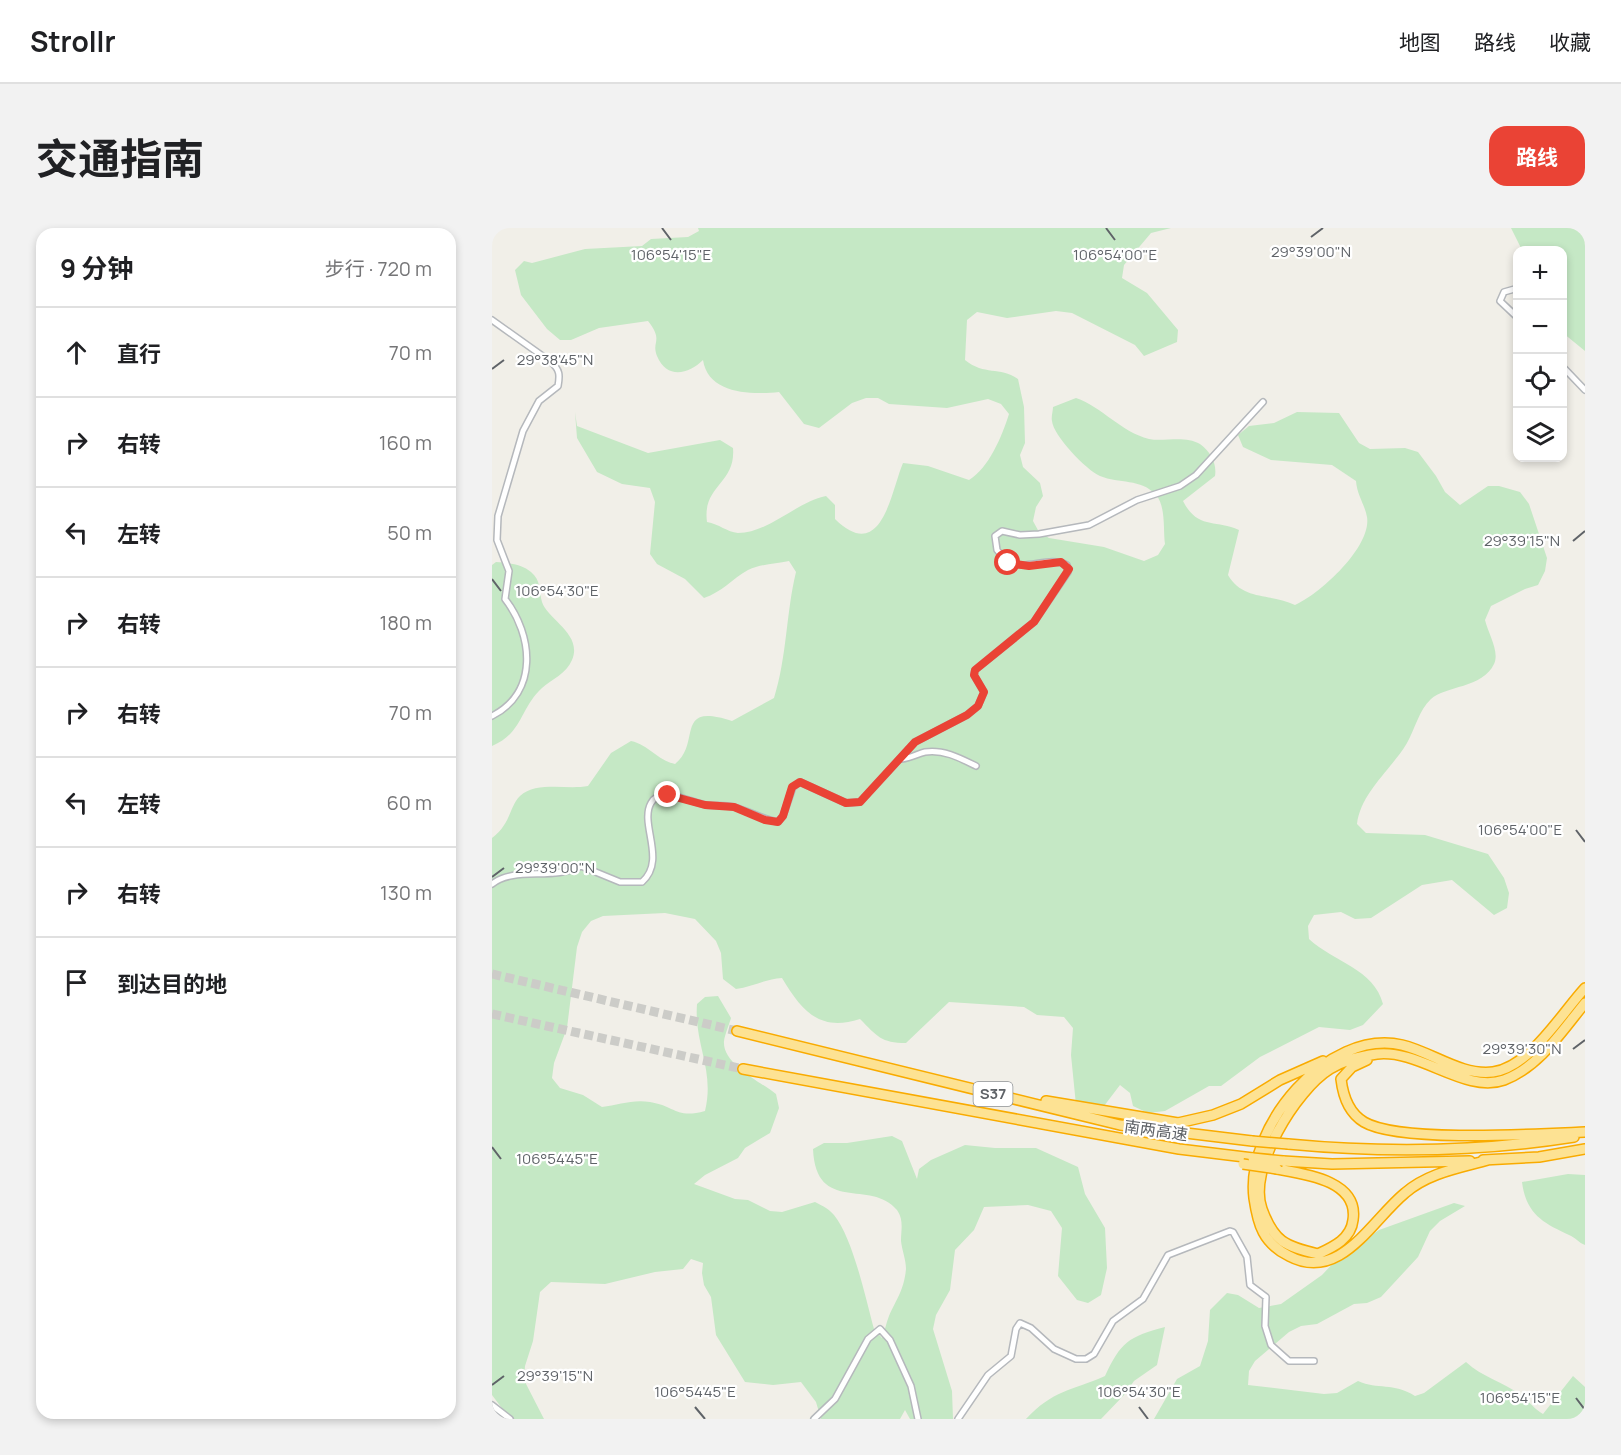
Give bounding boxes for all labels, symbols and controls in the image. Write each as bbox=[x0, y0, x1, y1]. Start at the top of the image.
text: Strollr bbox=[30, 22, 116, 60]
text: 地图 bbox=[1399, 28, 1441, 56]
text: 路线 bbox=[1474, 28, 1516, 56]
text: 收藏 bbox=[1549, 28, 1591, 56]
button: 路线 bbox=[1489, 126, 1585, 186]
text: 交通指南 bbox=[36, 129, 204, 187]
text: 29°39'00"N bbox=[1271, 241, 1351, 262]
text: 106°54'15"E bbox=[631, 244, 711, 265]
text: 106°54'00"E bbox=[1073, 244, 1157, 265]
map controls bbox=[1513, 246, 1567, 462]
button: + bbox=[1513, 246, 1567, 300]
text: 9 分钟 bbox=[60, 250, 133, 286]
text: 步行 · 720 m bbox=[325, 255, 432, 282]
button: − bbox=[1513, 300, 1567, 354]
icon: ahead bbox=[60, 336, 93, 369]
text: 直行 bbox=[117, 339, 161, 369]
text: 70 m bbox=[389, 339, 432, 366]
text: 29°38'45"N bbox=[517, 349, 593, 370]
button: locate bbox=[1513, 354, 1567, 408]
button: layers bbox=[1513, 408, 1567, 462]
icon: right bbox=[60, 426, 93, 459]
text: 右转 bbox=[117, 429, 161, 459]
text: 160 m bbox=[379, 429, 432, 456]
icon: left bbox=[60, 516, 93, 549]
text: 左转 bbox=[117, 519, 161, 549]
text: 50 m bbox=[387, 519, 432, 546]
text: 29°39'15"N bbox=[1484, 530, 1560, 551]
route start bbox=[994, 549, 1020, 575]
text: 106°54'30"E bbox=[515, 580, 599, 601]
icon: right bbox=[60, 606, 93, 639]
text: 右转 bbox=[117, 609, 161, 639]
text: 180 m bbox=[379, 609, 432, 636]
icon: right bbox=[60, 696, 93, 729]
text: 右转 bbox=[117, 699, 161, 729]
text: 70 m bbox=[389, 699, 432, 726]
route end bbox=[654, 781, 680, 807]
icon: left bbox=[60, 786, 93, 819]
text: 左转 bbox=[117, 789, 161, 819]
text: 60 m bbox=[386, 789, 432, 816]
text: 106°54'00"E bbox=[1478, 819, 1562, 840]
text: 29°39'00"N bbox=[515, 857, 595, 878]
icon: right bbox=[60, 876, 93, 909]
text: 右转 bbox=[117, 879, 161, 909]
text: 130 m bbox=[380, 879, 432, 906]
icon: arrive bbox=[60, 966, 93, 999]
text: 到达目的地 bbox=[117, 969, 227, 999]
text: 29°39'30"N bbox=[1482, 1038, 1562, 1059]
road number: S37 bbox=[974, 1082, 1012, 1106]
street label: 南两高速 bbox=[1123, 1115, 1189, 1145]
text: 106°54'45"E bbox=[516, 1148, 598, 1169]
text: 29°39'15"N bbox=[517, 1365, 593, 1386]
text: 106°54'45"E bbox=[654, 1381, 736, 1402]
text: 106°54'30"E bbox=[1097, 1381, 1181, 1402]
text: 106°54'15"E bbox=[1480, 1387, 1560, 1408]

